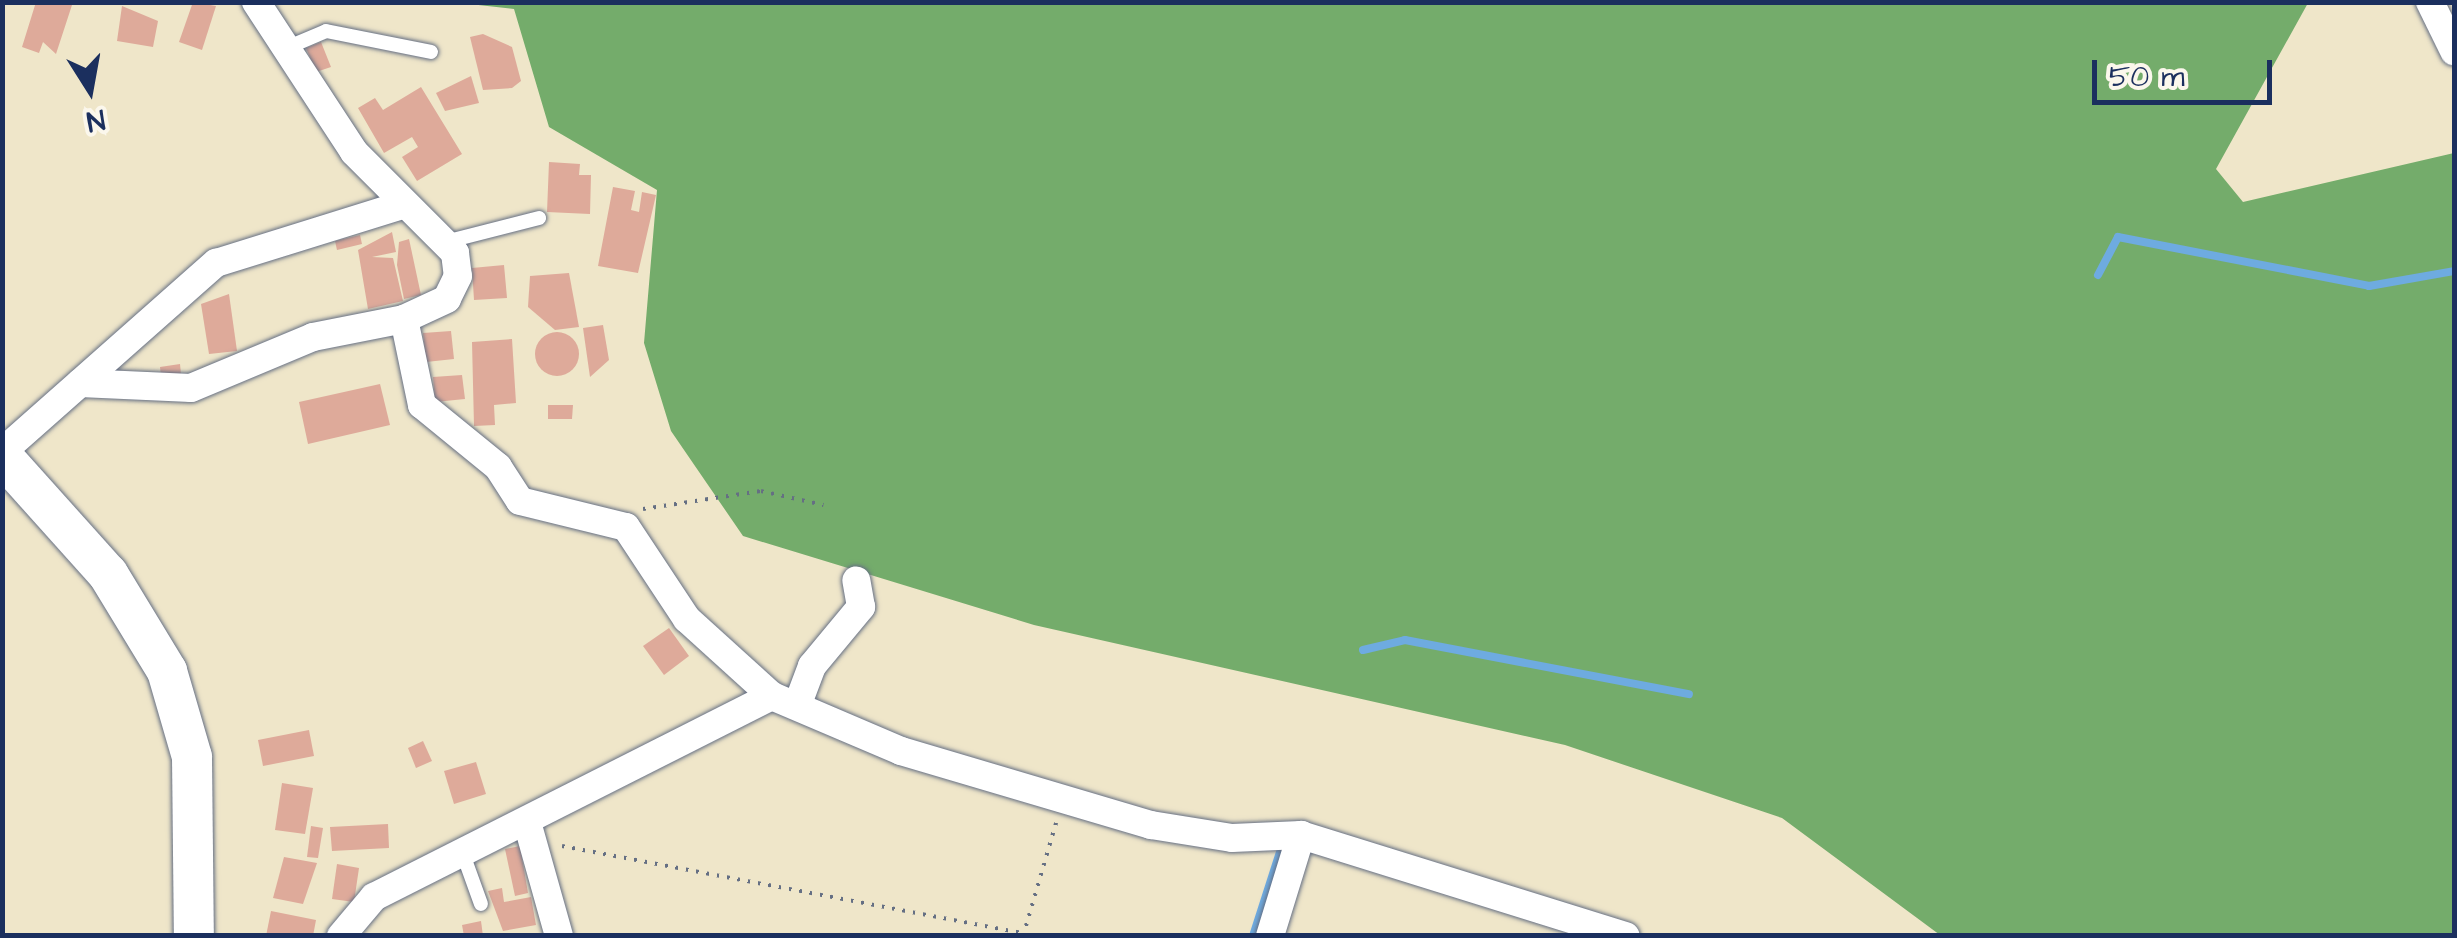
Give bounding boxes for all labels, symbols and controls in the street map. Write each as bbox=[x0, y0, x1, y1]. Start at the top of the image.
north arrow bbox=[40, 40, 140, 140]
scale bar bbox=[2097, 40, 2277, 102]
text: 50 m bbox=[2109, 56, 2185, 98]
text: N bbox=[83, 99, 108, 141]

